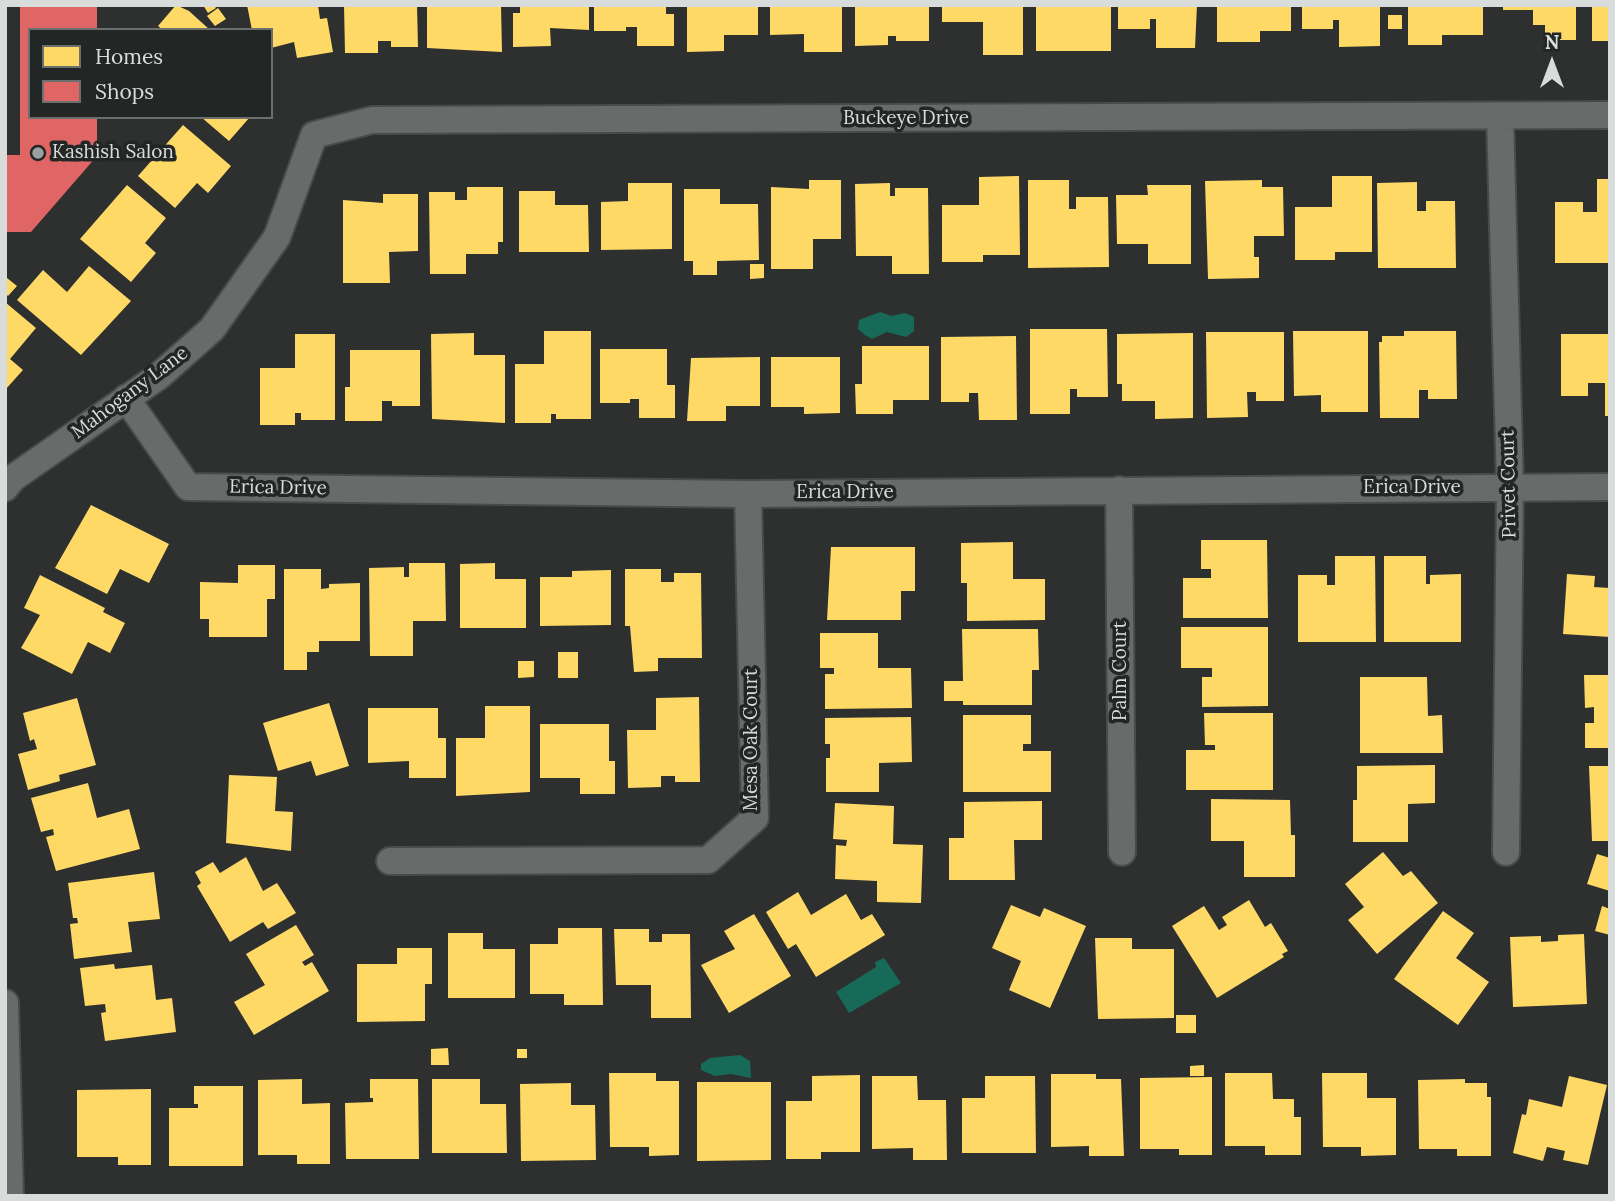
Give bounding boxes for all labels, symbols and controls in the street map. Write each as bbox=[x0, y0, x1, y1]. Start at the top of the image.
legend bbox=[28, 28, 273, 119]
north arrow bbox=[1517, 28, 1587, 98]
text: N bbox=[1545, 30, 1559, 54]
text: Homes bbox=[95, 43, 163, 70]
text: Shops bbox=[95, 78, 154, 105]
street label: Buckeye Drive bbox=[843, 108, 969, 130]
place label: Kashish Salon bbox=[52, 142, 174, 164]
marker: Kashish Salon bbox=[30, 145, 46, 161]
street label: Mahogany Lane bbox=[67, 342, 193, 444]
street label: Privet Court bbox=[1497, 430, 1521, 538]
street label: Erica Drive bbox=[229, 476, 327, 500]
street label: Erica Drive bbox=[1363, 477, 1461, 499]
street label: Erica Drive bbox=[796, 482, 894, 504]
street label: Palm Court bbox=[1110, 621, 1132, 721]
street label: Mesa Oak Court bbox=[741, 669, 763, 811]

